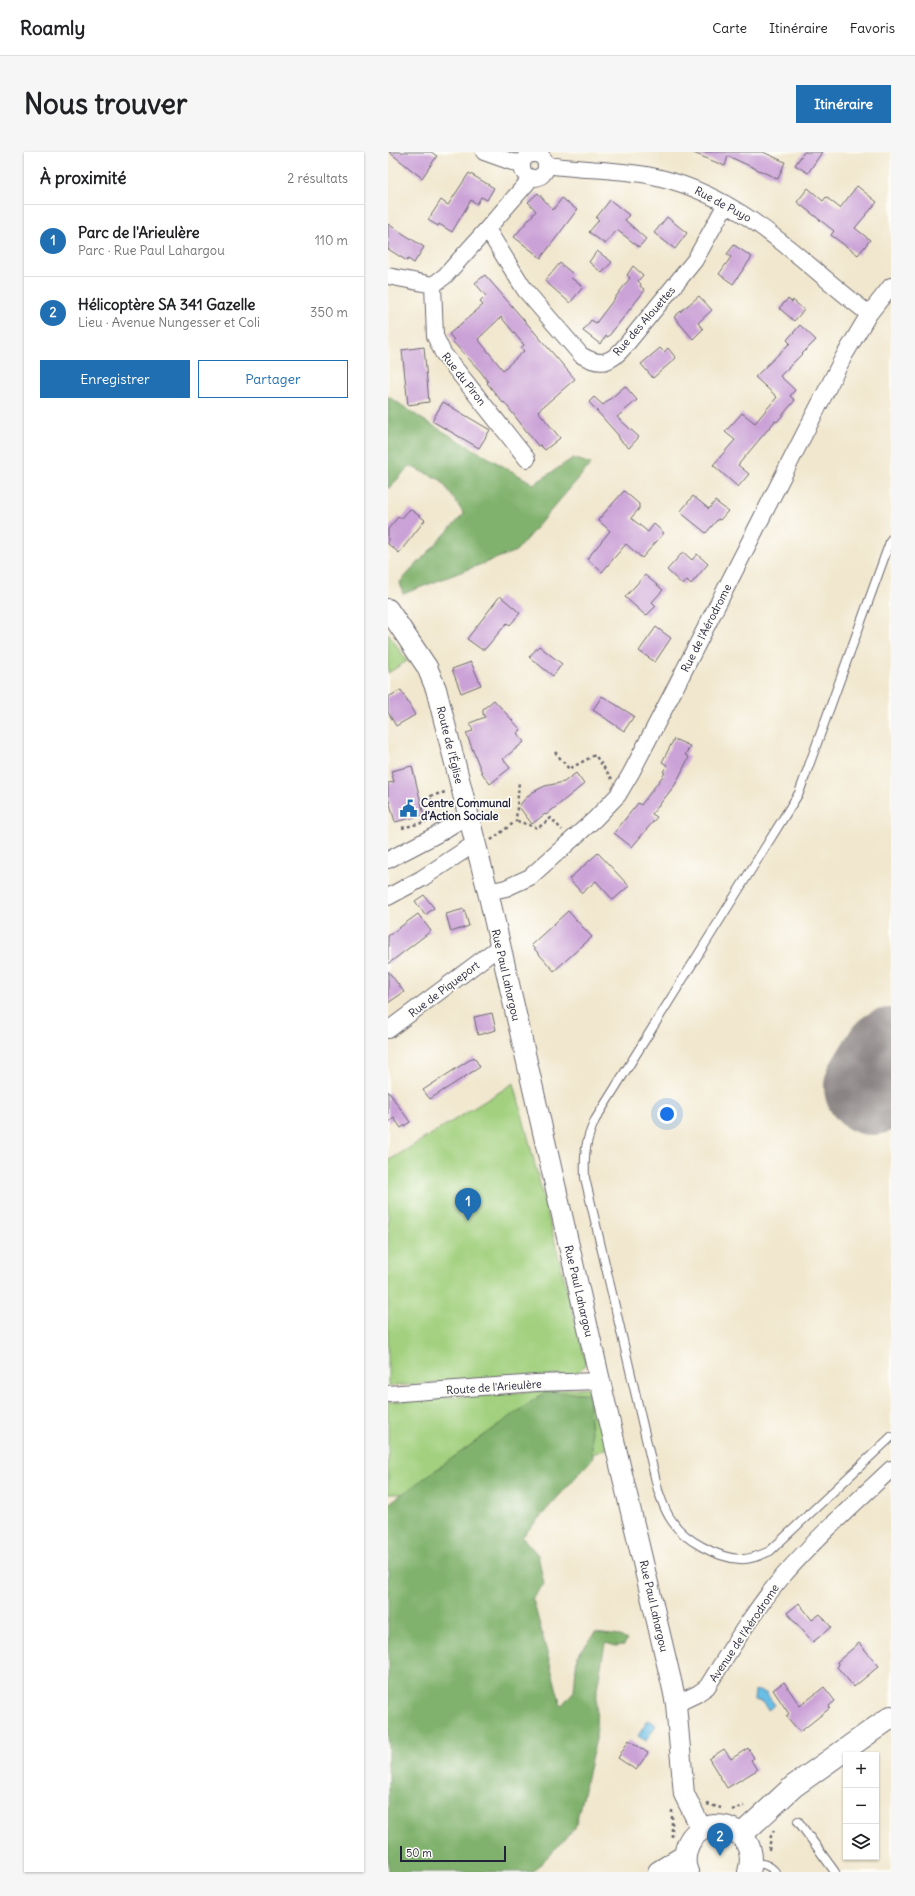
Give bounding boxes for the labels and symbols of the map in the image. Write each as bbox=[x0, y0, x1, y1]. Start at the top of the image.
street label: Rue de Puyo bbox=[692, 183, 754, 225]
street label: Rue des Alouettes bbox=[610, 283, 678, 359]
street label: Rue du Piron bbox=[439, 350, 489, 408]
street label: Rue de l'Aérodrome bbox=[678, 581, 734, 674]
street label: Route de l'Église bbox=[434, 705, 467, 785]
place label: Centre Communal d’Action Sociale bbox=[421, 796, 511, 823]
public building icon: Centre Communal d’Action Sociale bbox=[398, 799, 418, 819]
street label: Rue Paul Lahargou bbox=[489, 928, 524, 1023]
street label: Rue de Piqueport bbox=[406, 958, 482, 1020]
your location bbox=[657, 1104, 677, 1124]
pin: 1 bbox=[455, 1188, 481, 1221]
street label: Rue Paul Lahargou bbox=[562, 1244, 597, 1339]
street label: Route de l'Arieulère bbox=[446, 1377, 542, 1397]
street label: Rue Paul Lahargou bbox=[637, 1559, 672, 1654]
street label: Avenue de l'Aérodrome bbox=[706, 1581, 782, 1684]
pin: 2 bbox=[707, 1823, 733, 1856]
scale bar bbox=[400, 1844, 506, 1863]

